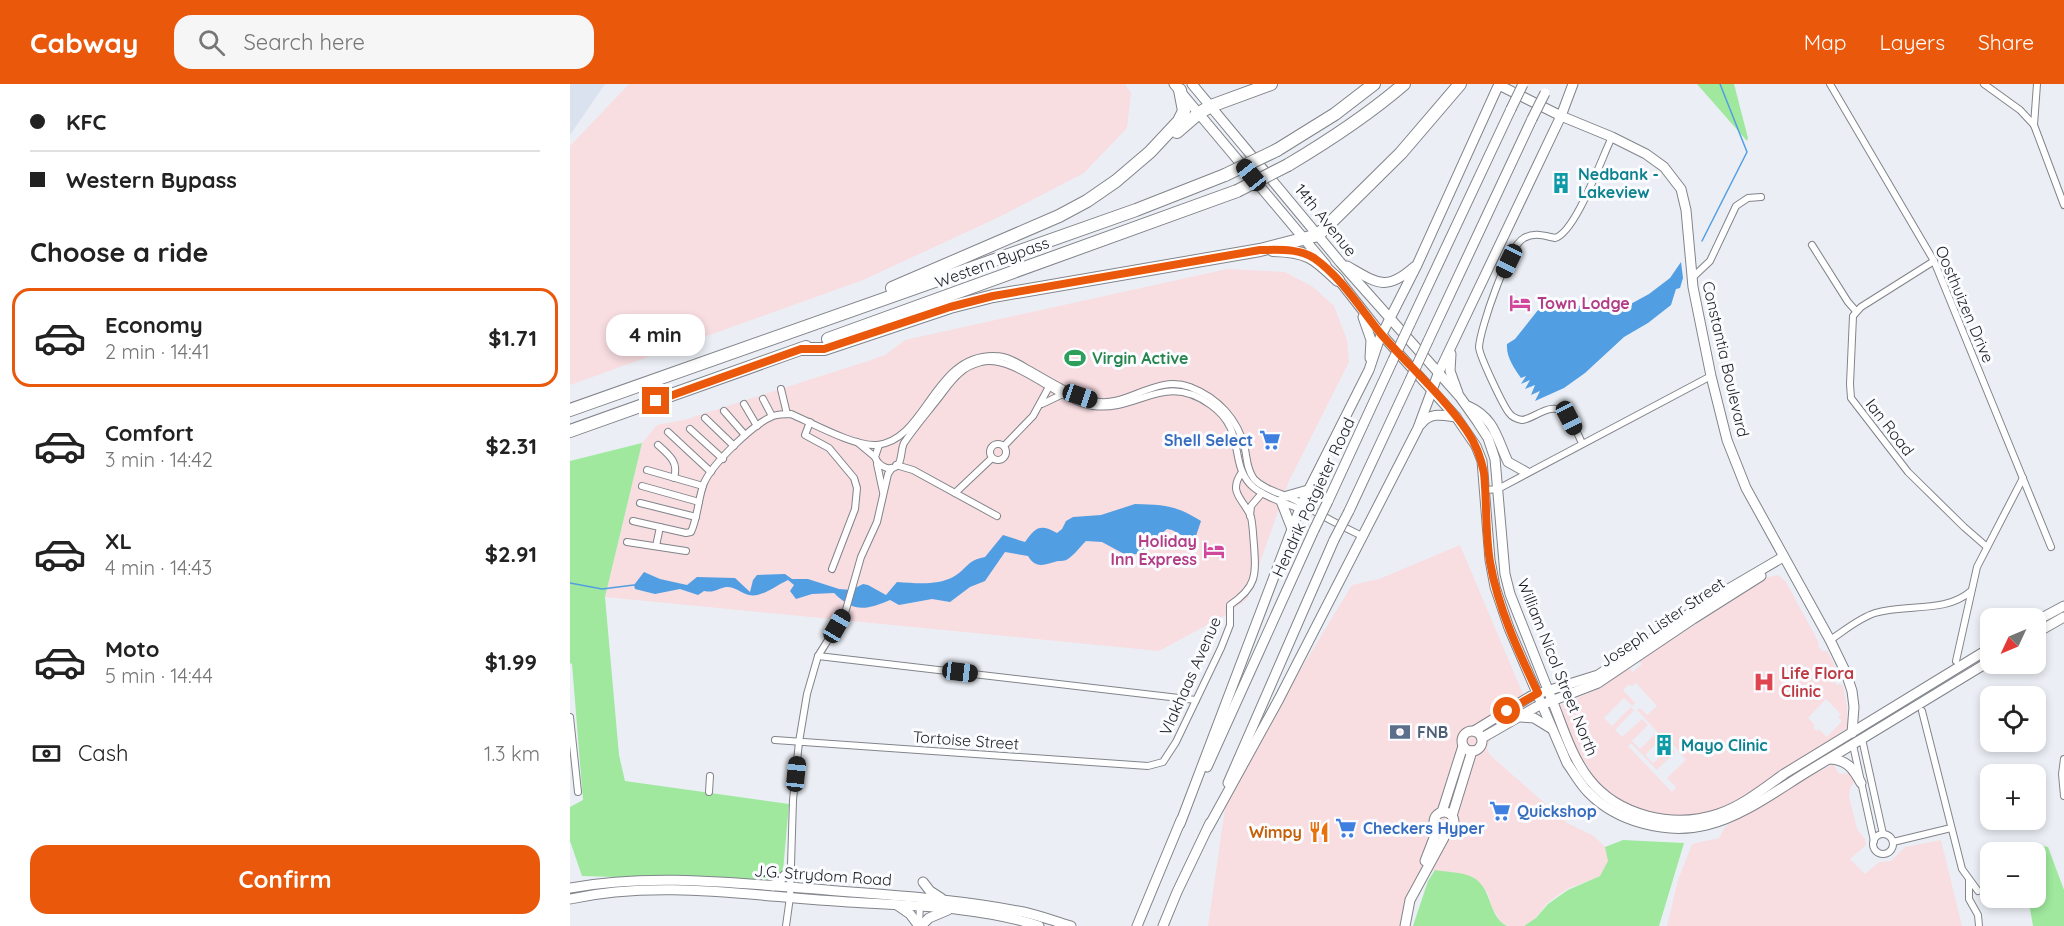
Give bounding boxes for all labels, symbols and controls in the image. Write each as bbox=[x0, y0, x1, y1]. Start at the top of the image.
search box bbox=[174, 15, 594, 69]
text: Cabway bbox=[30, 25, 138, 60]
icon: search bbox=[195, 26, 228, 59]
text: Search here bbox=[243, 28, 365, 56]
text: Map bbox=[1804, 29, 1847, 55]
text: Layers bbox=[1880, 29, 1945, 55]
text: Share bbox=[1978, 29, 2034, 55]
text: KFC bbox=[66, 108, 106, 136]
car bbox=[1233, 155, 1269, 195]
place label: Nedbank - Lakeview bbox=[1578, 164, 1659, 202]
text: Western Bypass bbox=[66, 166, 237, 194]
building icon: Nedbank - Lakeview bbox=[1549, 171, 1573, 195]
street label: 14th Avenue bbox=[1291, 180, 1361, 260]
street label: Western Bypass bbox=[932, 232, 1052, 292]
text: Choose a ride bbox=[30, 235, 208, 269]
car bbox=[1493, 241, 1525, 281]
street label: Oosthuizen Drive bbox=[1931, 242, 1999, 366]
street label: Constantia Boulevard bbox=[1698, 279, 1754, 439]
hotel icon: Town Lodge bbox=[1508, 291, 1532, 315]
place label: Town Lodge bbox=[1537, 293, 1630, 313]
icon: car bbox=[33, 311, 87, 365]
text: Economy bbox=[105, 311, 203, 339]
callout: 4 min bbox=[606, 314, 706, 356]
text: 4 min bbox=[629, 322, 682, 347]
text: $1.71 bbox=[488, 324, 537, 352]
text: 2 min · 14:41 bbox=[105, 339, 210, 364]
sports icon: Virgin Active bbox=[1063, 346, 1087, 370]
place label: Virgin Active bbox=[1092, 348, 1189, 368]
car bbox=[1060, 382, 1100, 410]
route end bbox=[642, 387, 669, 414]
street label: Ian Road bbox=[1861, 394, 1919, 460]
car bbox=[1553, 398, 1585, 438]
street label: Hendrik Potgieter Road bbox=[1267, 414, 1359, 580]
icon: car bbox=[33, 419, 87, 473]
text: Comfort bbox=[105, 419, 194, 447]
supermarket icon: Shell Select bbox=[1258, 428, 1282, 452]
place label: Shell Select bbox=[1164, 430, 1253, 450]
text: $2.31 bbox=[485, 432, 537, 460]
text: 3 min · 14:42 bbox=[105, 447, 213, 472]
icon: car bbox=[33, 527, 87, 581]
text: XL bbox=[105, 527, 132, 555]
place label: Holiday Inn Express bbox=[1111, 531, 1197, 569]
hotel icon: Holiday Inn Express bbox=[1202, 538, 1226, 562]
text: $2.91 bbox=[485, 540, 537, 568]
text: 4 min · 14:43 bbox=[105, 555, 212, 580]
street label: Joseph Lister Street bbox=[1596, 573, 1728, 671]
street label: William Nicol Street North bbox=[1513, 575, 1603, 759]
car bbox=[820, 606, 854, 646]
north arrow bbox=[1980, 608, 2046, 674]
map controls bbox=[1980, 608, 2046, 908]
street label: Vlakhaas Avenue bbox=[1155, 614, 1225, 738]
icon: car bbox=[33, 635, 87, 689]
text: Moto bbox=[105, 635, 159, 663]
text: $1.99 bbox=[485, 648, 537, 676]
car bbox=[941, 661, 979, 683]
text: 5 min · 14:44 bbox=[105, 663, 213, 688]
place label: Life Flora Clinic bbox=[1781, 663, 1854, 701]
hospital icon: Life Flora Clinic bbox=[1752, 670, 1776, 694]
button: locate bbox=[1980, 686, 2046, 752]
route start bbox=[1493, 697, 1520, 724]
bank icon: FNB bbox=[1388, 720, 1412, 744]
place label: FNB bbox=[1417, 722, 1448, 742]
street label: Tortoise Street bbox=[912, 726, 1020, 754]
building icon: Mayo Clinic bbox=[1652, 733, 1676, 757]
place label: Mayo Clinic bbox=[1681, 735, 1768, 755]
icon: cash bbox=[30, 737, 63, 770]
text: Cash bbox=[78, 739, 129, 767]
text: 1.3 km bbox=[484, 741, 540, 766]
car bbox=[785, 755, 807, 793]
button: + bbox=[1980, 764, 2046, 830]
supermarket icon: Quickshop bbox=[1488, 799, 1512, 823]
place label: Quickshop bbox=[1517, 801, 1597, 821]
supermarket icon: Checkers Hyper bbox=[1334, 816, 1358, 840]
place label: Checkers Hyper bbox=[1363, 818, 1485, 838]
restaurant icon: Wimpy bbox=[1307, 820, 1331, 844]
place label: Wimpy bbox=[1249, 822, 1302, 842]
button: − bbox=[1980, 842, 2046, 908]
button: Confirm bbox=[30, 845, 540, 914]
street label: J.G. Strydom Road bbox=[753, 860, 893, 890]

